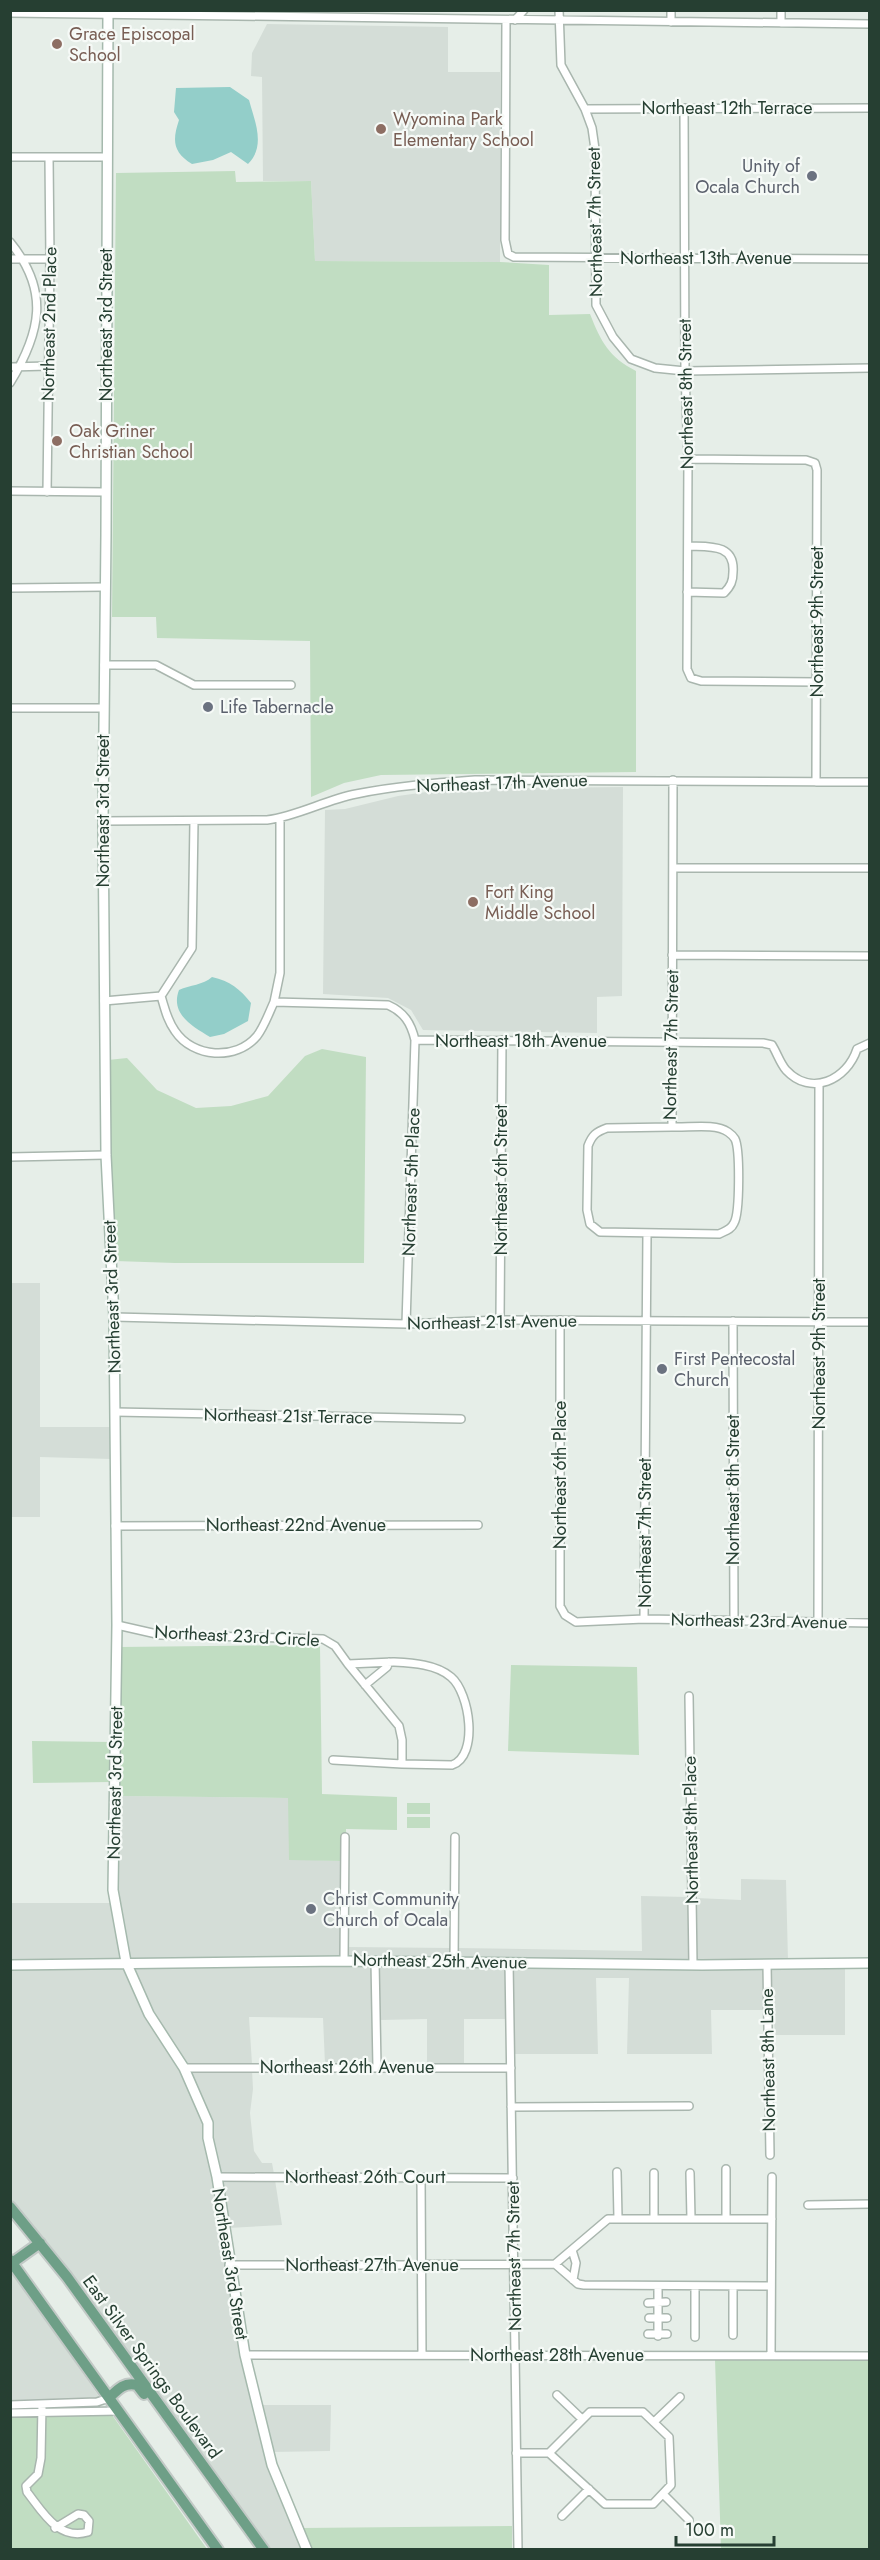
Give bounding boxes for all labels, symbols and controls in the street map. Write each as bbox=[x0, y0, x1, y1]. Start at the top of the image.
place label: Grace Episcopal School bbox=[69, 21, 195, 68]
marker: Grace Episcopal School bbox=[50, 37, 64, 51]
street label: Northeast 12th Terrace bbox=[642, 95, 812, 121]
place label: Wyomina Park Elementary School bbox=[393, 106, 534, 153]
marker: Wyomina Park Elementary School bbox=[374, 122, 388, 136]
street label: Northeast 7th Street bbox=[581, 146, 609, 297]
place label: Unity of Ocala Church bbox=[695, 153, 801, 200]
marker: Unity of Ocala Church bbox=[805, 169, 819, 183]
street label: Northeast 13th Avenue bbox=[620, 245, 792, 271]
street label: Northeast 2nd Place bbox=[35, 247, 63, 401]
street label: Northeast 3rd Street bbox=[93, 248, 119, 402]
street label: Northeast 8th Street bbox=[672, 318, 700, 470]
place label: Oak Griner Christian School bbox=[69, 418, 193, 465]
marker: Oak Griner Christian School bbox=[50, 434, 64, 448]
street label: Northeast 9th Street bbox=[804, 546, 830, 698]
place label: Life Tabernacle bbox=[220, 694, 334, 720]
marker: Life Tabernacle bbox=[201, 700, 215, 714]
street label: Northeast 3rd Street bbox=[90, 734, 116, 888]
street label: Northeast 17th Avenue bbox=[416, 767, 588, 799]
place label: Fort King Middle School bbox=[485, 879, 595, 926]
marker: Fort King Middle School bbox=[466, 895, 480, 909]
street label: Northeast 7th Street bbox=[657, 969, 685, 1120]
street label: Northeast 18th Avenue bbox=[435, 1028, 607, 1054]
street label: Northeast 6th Street bbox=[488, 1104, 514, 1256]
street label: Northeast 5th Place bbox=[395, 1107, 427, 1257]
street label: Northeast 3rd Street bbox=[96, 1219, 128, 1374]
street label: Northeast 9th Street bbox=[806, 1278, 832, 1430]
street label: Northeast 21st Avenue bbox=[407, 1308, 577, 1336]
place label: First Pentecostal Church bbox=[674, 1346, 795, 1393]
marker: First Pentecostal Church bbox=[655, 1362, 669, 1376]
street label: Northeast 6th Place bbox=[547, 1401, 573, 1549]
street label: Northeast 21st Terrace bbox=[203, 1402, 373, 1430]
street label: Northeast 8th Street bbox=[720, 1414, 746, 1565]
street label: Northeast 7th Street bbox=[632, 1457, 658, 1608]
street label: Northeast 22nd Avenue bbox=[206, 1512, 386, 1538]
street label: Northeast 23rd Avenue bbox=[670, 1606, 848, 1636]
street label: Northeast 23rd Circle bbox=[154, 1619, 320, 1653]
street label: Northeast 3rd Street bbox=[101, 1705, 129, 1860]
street label: Northeast 8th Place bbox=[677, 1756, 705, 1904]
place label: Christ Community Church of Ocala bbox=[323, 1886, 459, 1933]
marker: Christ Community Church of Ocala bbox=[304, 1902, 318, 1916]
street label: Northeast 25th Avenue bbox=[353, 1946, 527, 1976]
street label: Northeast 8th Lane bbox=[754, 1988, 782, 2132]
street label: Northeast 26th Avenue bbox=[260, 2054, 434, 2080]
street label: Northeast 26th Court bbox=[285, 2164, 446, 2190]
street label: Northeast 7th Street bbox=[500, 2180, 528, 2331]
street label: Northeast 3rd Street bbox=[205, 2186, 255, 2342]
street label: Northeast 27th Avenue bbox=[285, 2252, 459, 2278]
street label: East Silver Springs Boulevard bbox=[76, 2270, 228, 2464]
street label: Northeast 28th Avenue bbox=[470, 2342, 644, 2368]
scale bar bbox=[676, 2509, 774, 2547]
text: 100 m bbox=[685, 2517, 734, 2543]

